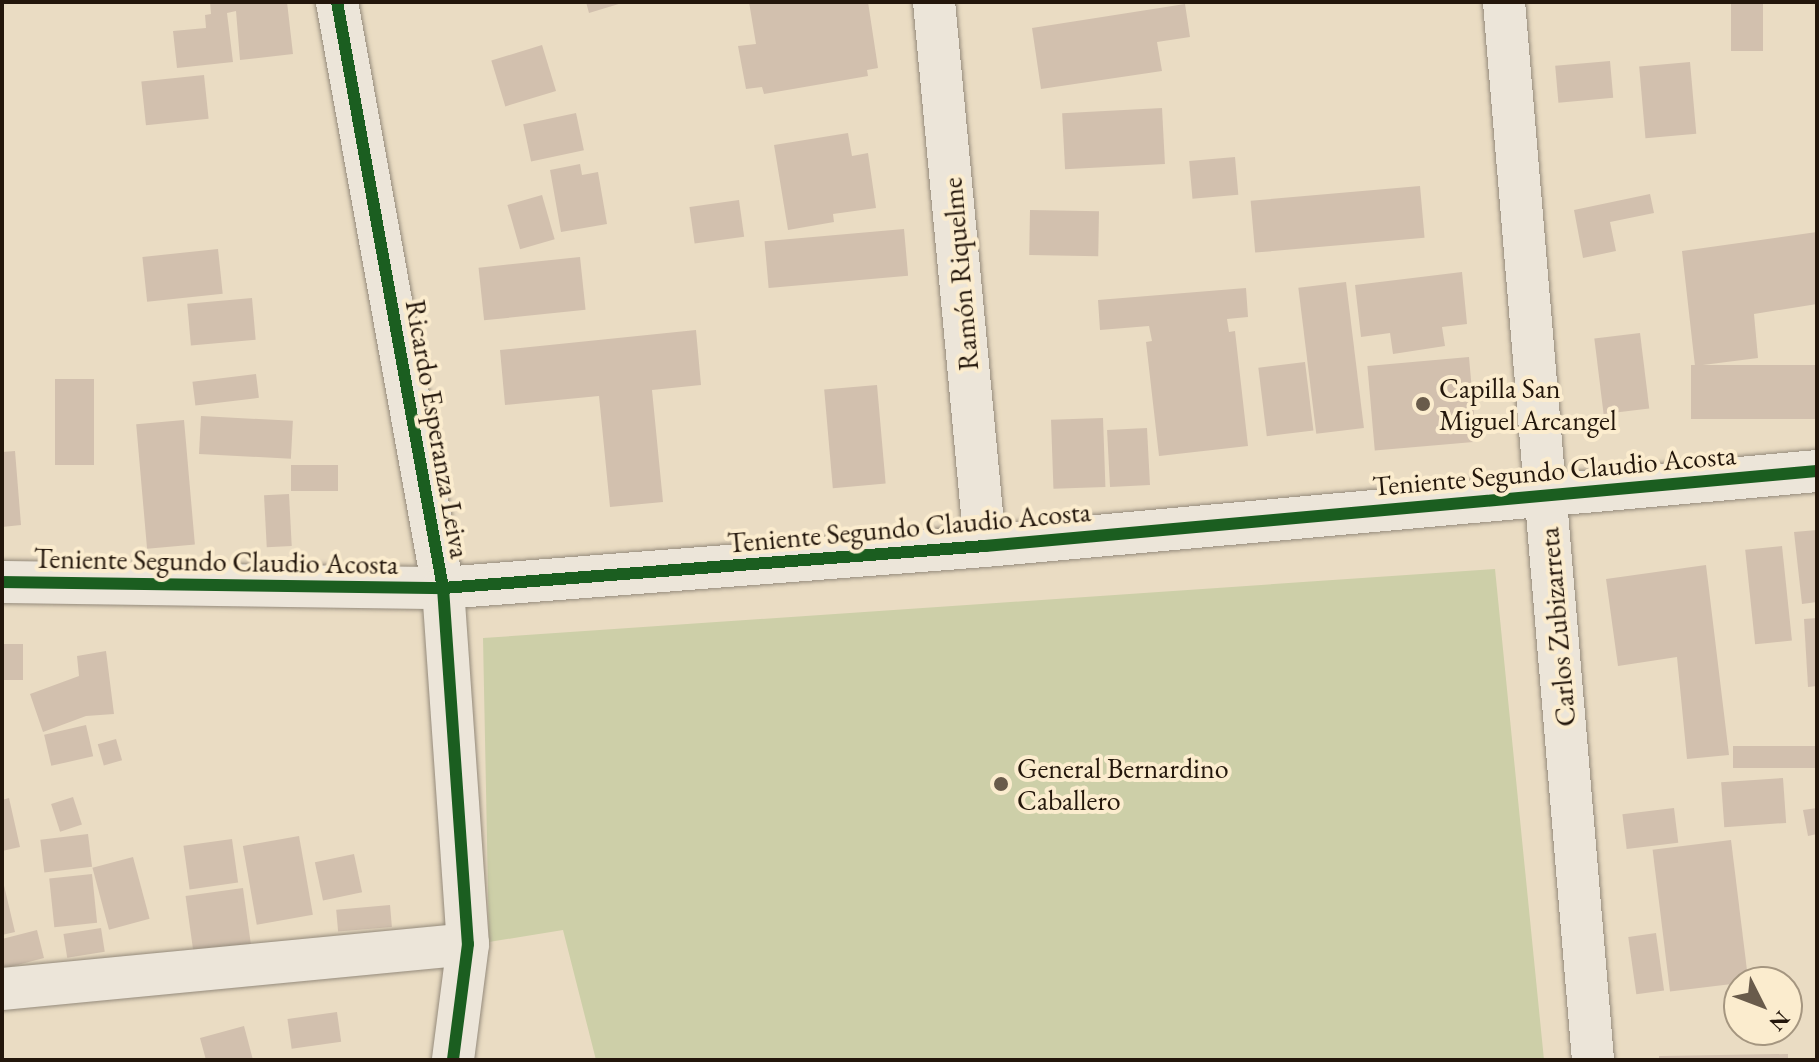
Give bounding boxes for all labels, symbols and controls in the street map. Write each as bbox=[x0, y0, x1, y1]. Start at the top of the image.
street label: Ramón Riquelme bbox=[935, 176, 985, 372]
street label: Ricardo Esperanza Leiva bbox=[399, 297, 477, 561]
place label: Capilla San Miguel Arcangel bbox=[1439, 371, 1617, 437]
marker: Capilla San Miguel Arcangel bbox=[1414, 395, 1432, 413]
street label: Teniente Segundo Claudio Acosta bbox=[1371, 437, 1737, 503]
street label: Teniente Segundo Claudio Acosta bbox=[726, 494, 1092, 560]
street label: Carlos Zubizarreta bbox=[1532, 526, 1582, 728]
street label: Teniente Segundo Claudio Acosta bbox=[33, 541, 399, 581]
place label: General Bernardino Caballero bbox=[1017, 751, 1229, 817]
marker: General Bernardino Caballero bbox=[992, 775, 1010, 793]
north arrow bbox=[1723, 966, 1803, 1046]
text: N bbox=[1763, 1005, 1796, 1037]

